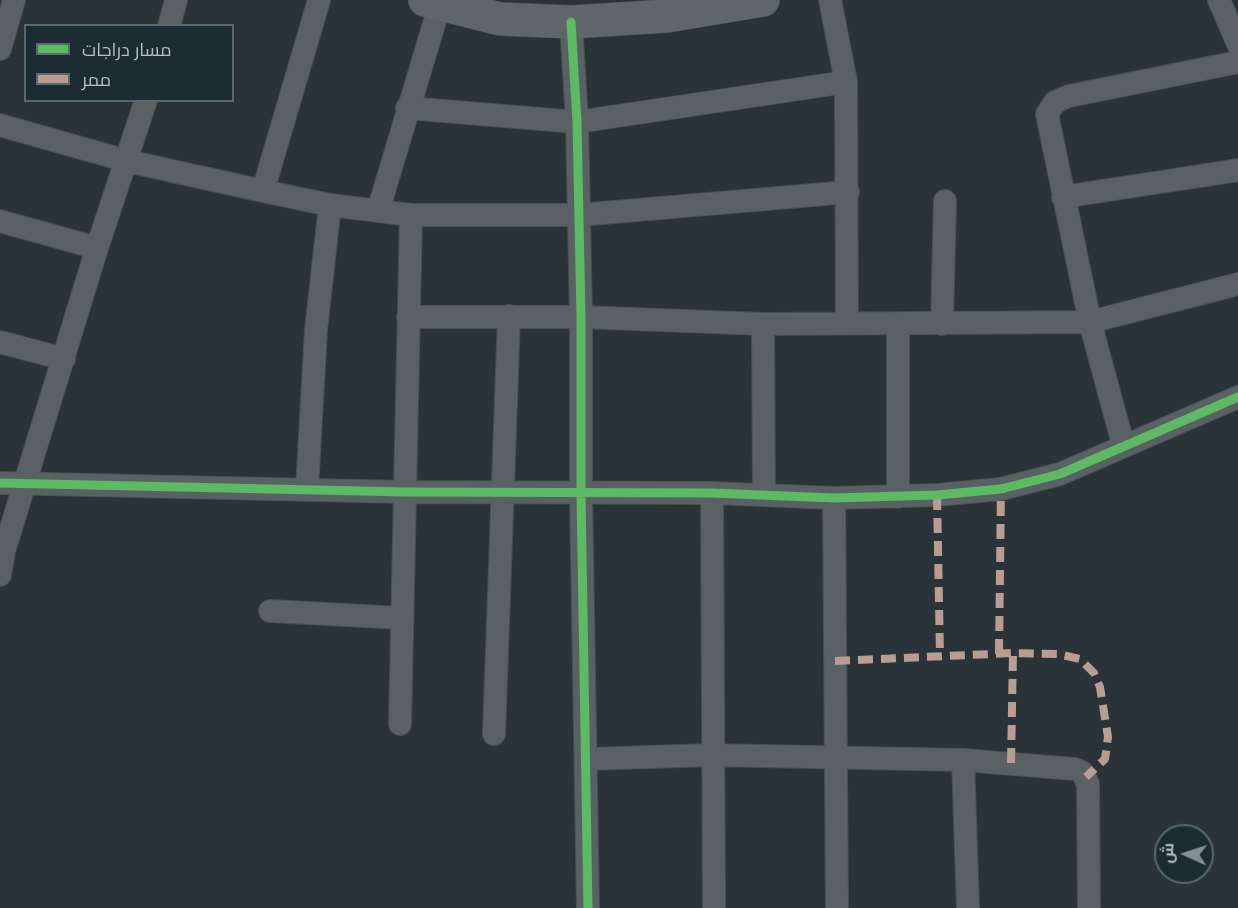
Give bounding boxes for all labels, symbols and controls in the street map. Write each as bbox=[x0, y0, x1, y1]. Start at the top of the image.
legend bbox=[24, 24, 234, 102]
text: مسار دراجات bbox=[82, 38, 172, 61]
text: ممر bbox=[82, 68, 111, 91]
north arrow bbox=[1154, 824, 1214, 884]
text: ش bbox=[1156, 842, 1179, 864]

